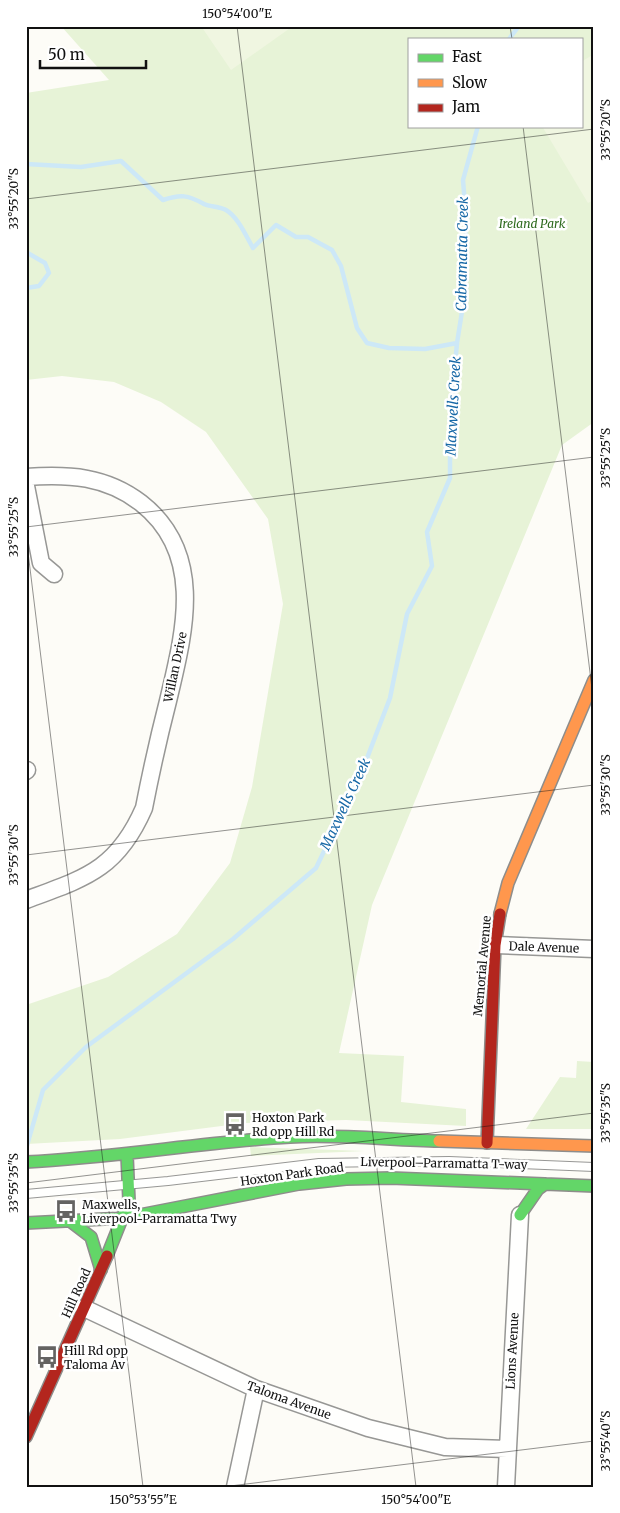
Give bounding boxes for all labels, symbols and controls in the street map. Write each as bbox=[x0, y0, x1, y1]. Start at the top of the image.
text: 150°54'00"E bbox=[202, 6, 272, 21]
scale bar bbox=[40, 38, 146, 70]
legend bbox=[408, 38, 582, 128]
text: 50 m bbox=[48, 45, 85, 64]
text: Fast bbox=[452, 47, 482, 66]
text: Slow bbox=[452, 73, 487, 92]
text: Jam bbox=[451, 97, 480, 116]
text: 33°55'20"S bbox=[598, 99, 613, 161]
text: 33°55'20"S bbox=[6, 168, 21, 230]
water label: Cabramatta Creek bbox=[452, 196, 472, 312]
park label: Ireland Park bbox=[499, 216, 566, 231]
water label: Maxwells Creek bbox=[441, 356, 465, 457]
text: 33°55'25"S bbox=[598, 428, 613, 488]
text: 33°55'25"S bbox=[6, 497, 21, 557]
street label: Willan Drive bbox=[160, 630, 190, 705]
text: 33°55'30"S bbox=[598, 754, 613, 816]
water label: Maxwells Creek bbox=[315, 755, 374, 854]
text: 33°55'30"S bbox=[6, 824, 21, 886]
street label: Memorial Avenue bbox=[470, 915, 494, 1017]
street label: Dale Avenue bbox=[509, 938, 579, 956]
text: 33°55'35"S bbox=[598, 1083, 613, 1143]
place label: Hoxton Park Rd opp Hill Rd bbox=[252, 1110, 334, 1139]
bus stop icon: Hoxton Park Rd opp Hill Rd bbox=[222, 1111, 248, 1137]
text: 33°55'35"S bbox=[6, 1153, 21, 1213]
street label: Liverpool–Parramatta T-way bbox=[360, 1154, 528, 1172]
street label: Hoxton Park Road bbox=[239, 1159, 345, 1189]
place label: Maxwells, Liverpool-Parramatta Twy bbox=[82, 1197, 237, 1226]
bus stop icon: Maxwells, Liverpool-Parramatta Twy bbox=[53, 1198, 79, 1224]
street label: Hill Road bbox=[58, 1266, 94, 1320]
street label: Lions Avenue bbox=[502, 1312, 522, 1390]
place label: Hill Rd opp Taloma Av bbox=[64, 1343, 128, 1372]
bus stop icon: Hill Rd opp Taloma Av bbox=[34, 1344, 60, 1370]
street label: Taloma Avenue bbox=[245, 1378, 333, 1422]
text: 33°55'40"S bbox=[598, 1411, 613, 1471]
text: 150°53'55"E bbox=[109, 1492, 177, 1507]
text: 150°54'00"E bbox=[381, 1492, 451, 1507]

